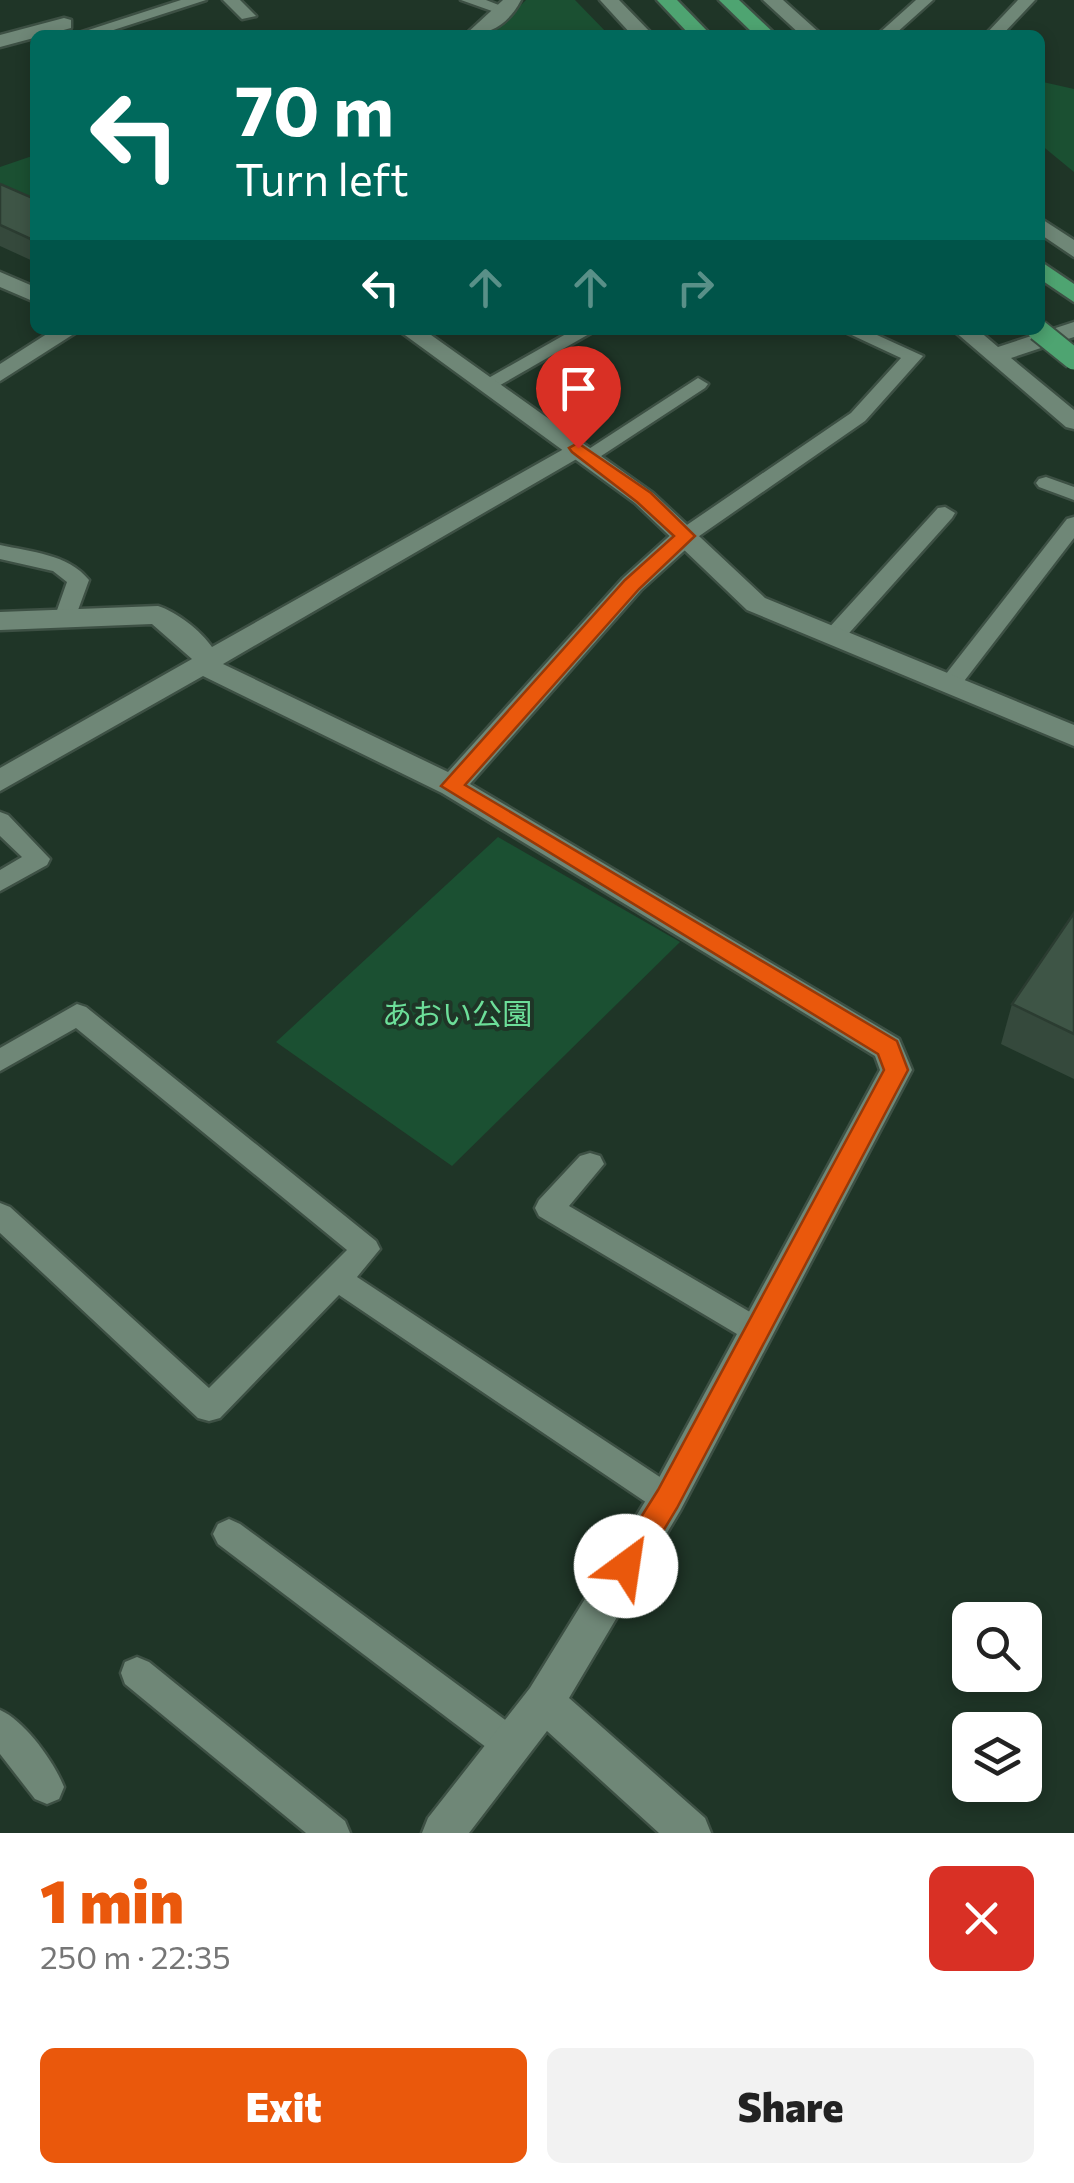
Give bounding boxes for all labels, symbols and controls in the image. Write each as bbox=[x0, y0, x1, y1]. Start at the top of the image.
text: 70 m bbox=[235, 65, 394, 150]
icon: left bbox=[70, 70, 200, 200]
text: Turn left bbox=[235, 150, 409, 205]
icon: left bbox=[353, 260, 408, 315]
icon: ahead bbox=[458, 260, 513, 315]
icon: ahead bbox=[563, 260, 618, 315]
icon: right bbox=[668, 260, 723, 315]
pin bbox=[536, 346, 621, 449]
icon: arrive bbox=[551, 361, 606, 416]
park label: あおい公園 bbox=[382, 994, 532, 1031]
position arrow bbox=[574, 1514, 678, 1618]
map controls bbox=[952, 1602, 1042, 1802]
button: search bbox=[952, 1602, 1042, 1692]
button: layers bbox=[952, 1712, 1042, 1802]
text: 1 min bbox=[40, 1862, 184, 1935]
button: close bbox=[929, 1866, 1034, 1971]
text: 250 m · 22:35 bbox=[40, 1936, 231, 1976]
button: Exit bbox=[40, 2048, 527, 2163]
button: Share bbox=[547, 2048, 1034, 2163]

